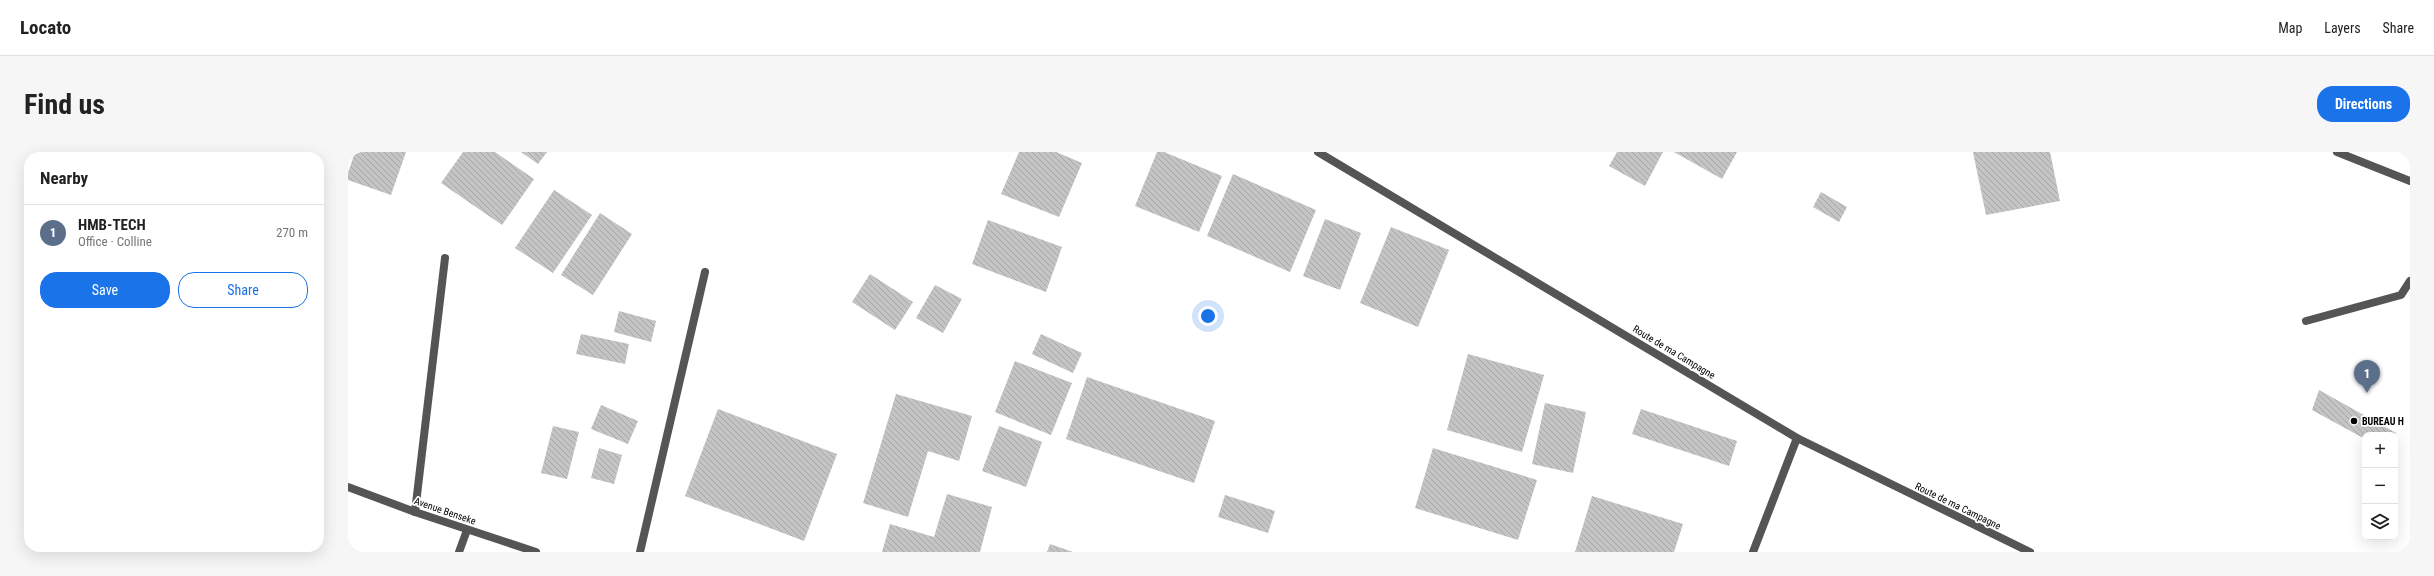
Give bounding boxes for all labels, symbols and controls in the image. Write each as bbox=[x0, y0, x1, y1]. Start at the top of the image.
text: Locato bbox=[20, 16, 71, 39]
text: Map bbox=[2278, 20, 2302, 36]
text: Layers bbox=[2324, 20, 2361, 36]
text: Share bbox=[2383, 20, 2414, 36]
button: Directions bbox=[2317, 86, 2410, 122]
text: Find us bbox=[24, 88, 105, 121]
text: Nearby bbox=[40, 168, 88, 188]
text: HMB-TECH bbox=[78, 216, 146, 234]
text: 1 bbox=[50, 225, 56, 240]
text: 270 m bbox=[276, 225, 308, 240]
text: Office · Colline bbox=[78, 234, 152, 249]
button: Save bbox=[40, 272, 170, 308]
button: Share bbox=[178, 272, 308, 308]
your location bbox=[1198, 306, 1218, 326]
street label: Route de ma Campagne bbox=[1631, 323, 1717, 381]
pin: 1 bbox=[2354, 360, 2380, 393]
marker: BUREAU H bbox=[2349, 416, 2359, 426]
place label: BUREAU H bbox=[2362, 416, 2404, 427]
map controls bbox=[2362, 432, 2398, 540]
button: + bbox=[2362, 432, 2398, 468]
button: − bbox=[2362, 468, 2398, 504]
street label: Route de ma Campagne bbox=[1913, 480, 2003, 532]
street label: Avenue Benseke bbox=[413, 495, 478, 527]
button: layers bbox=[2362, 504, 2398, 540]

